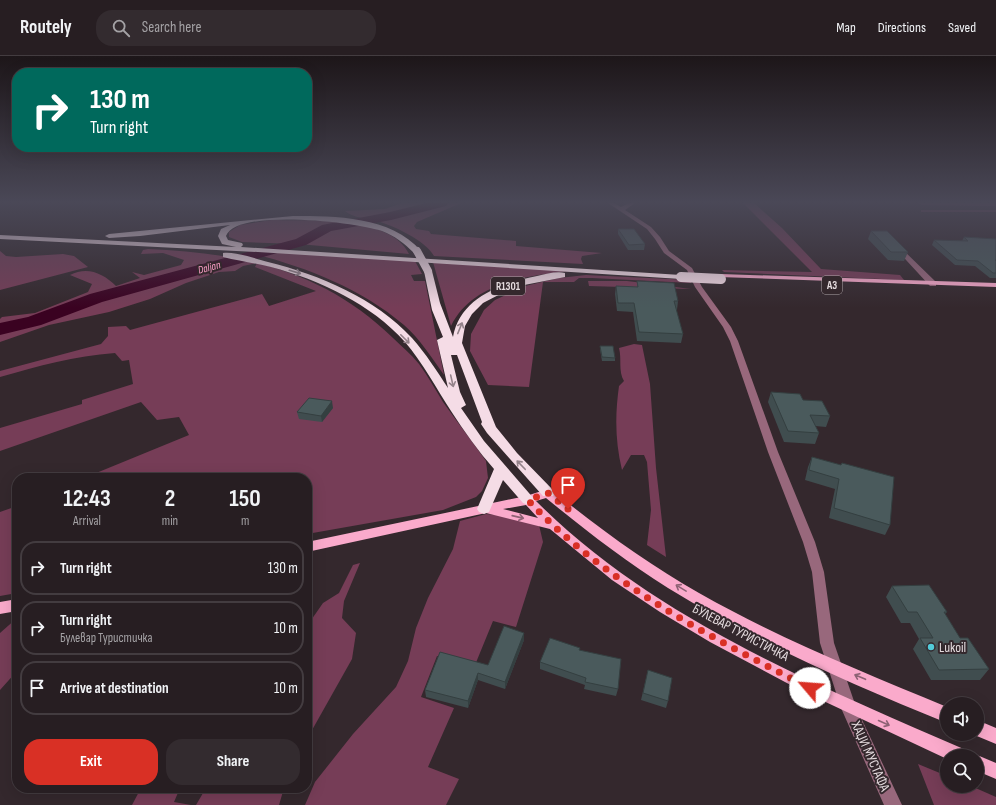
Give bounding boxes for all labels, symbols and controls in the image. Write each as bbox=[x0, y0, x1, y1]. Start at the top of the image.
search box bbox=[96, 10, 376, 46]
text: Routely bbox=[20, 16, 72, 39]
icon: search bbox=[110, 17, 132, 39]
text: Search here bbox=[142, 18, 201, 37]
text: Map bbox=[836, 19, 856, 36]
text: Directions bbox=[878, 19, 926, 36]
text: Saved bbox=[948, 19, 976, 36]
text: 130 m bbox=[90, 83, 150, 116]
icon: right bbox=[24, 84, 76, 136]
text: Turn right bbox=[90, 117, 148, 138]
water label: Daljan bbox=[196, 258, 222, 277]
one-way arrow bbox=[289, 268, 302, 276]
road number: A3 bbox=[822, 276, 842, 294]
road number: R1301 bbox=[491, 277, 525, 295]
one-way arrow bbox=[456, 322, 464, 334]
one-way arrow bbox=[400, 334, 410, 343]
one-way arrow bbox=[448, 374, 456, 387]
one-way arrow bbox=[516, 460, 526, 470]
pin bbox=[551, 468, 585, 509]
icon: arrive bbox=[557, 474, 579, 496]
text: 12:43 bbox=[63, 484, 111, 513]
text: 2 bbox=[165, 484, 175, 513]
text: 150 bbox=[229, 484, 261, 513]
text: Arrival bbox=[73, 513, 101, 529]
text: min bbox=[162, 513, 178, 529]
text: m bbox=[241, 513, 249, 529]
one-way arrow bbox=[511, 514, 524, 521]
icon: right bbox=[26, 557, 48, 579]
text: Turn right bbox=[60, 559, 112, 578]
text: 130 m bbox=[268, 559, 298, 578]
one-way arrow bbox=[675, 584, 687, 592]
street label: БУЛЕВАР ТУРИСТИЧКА bbox=[690, 600, 793, 665]
text: Turn right bbox=[60, 611, 112, 630]
icon: right bbox=[26, 617, 48, 639]
text: 10 m bbox=[274, 619, 298, 638]
text: Булевар Туристичка bbox=[60, 630, 152, 646]
place label: Lukoil bbox=[939, 639, 966, 656]
marker: Lukoil bbox=[926, 642, 936, 652]
position arrow bbox=[789, 667, 831, 709]
one-way arrow bbox=[854, 673, 866, 680]
icon: arrive bbox=[26, 677, 48, 699]
text: Arrive at destination bbox=[60, 679, 169, 698]
text: 10 m bbox=[274, 679, 298, 698]
map controls bbox=[940, 697, 984, 793]
button: sound bbox=[940, 697, 984, 741]
street label: ХАЏИ МУСТАФА bbox=[847, 718, 894, 795]
one-way arrow bbox=[878, 720, 890, 727]
button: Exit bbox=[24, 739, 158, 785]
button: Share bbox=[166, 739, 300, 785]
button: search bbox=[940, 749, 984, 793]

